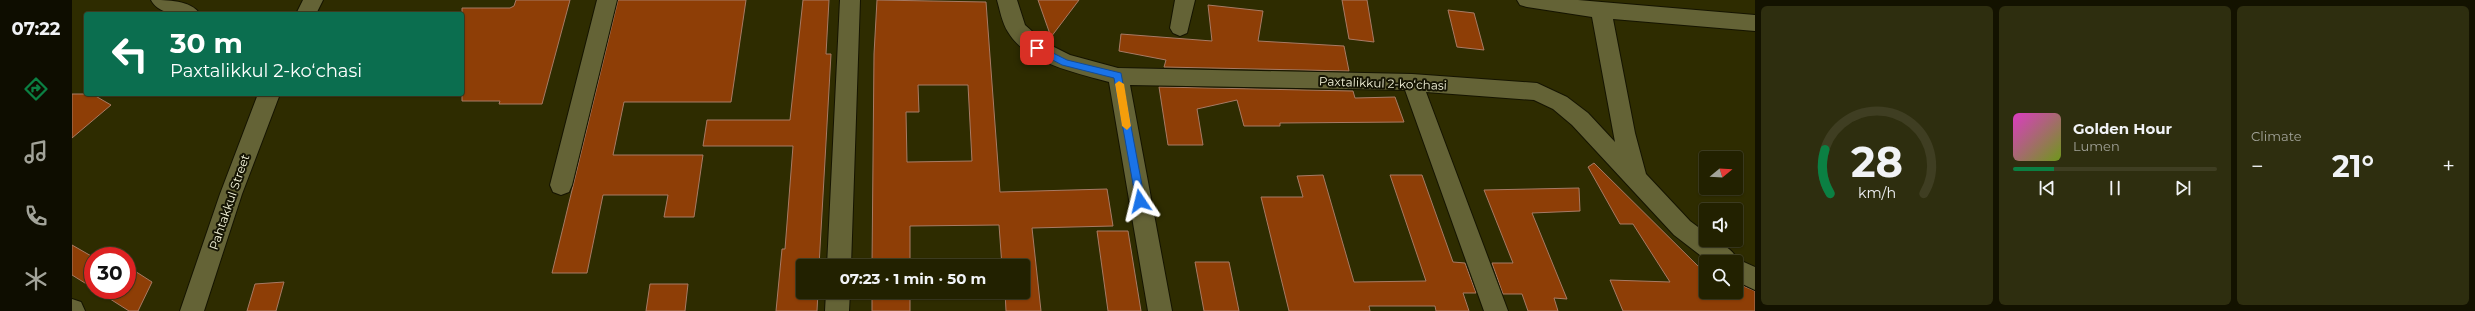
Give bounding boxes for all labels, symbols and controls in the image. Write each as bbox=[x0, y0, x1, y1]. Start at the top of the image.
text: 07:22 bbox=[12, 18, 60, 40]
text: 30 m bbox=[170, 26, 243, 60]
icon: left bbox=[104, 28, 156, 80]
pin bbox=[1020, 31, 1054, 65]
icon: arrive bbox=[1026, 37, 1048, 59]
text: Paxtalikkul 2-koʻchasi bbox=[170, 60, 362, 82]
street label: Paxtalikkul 2-koʻchasi bbox=[1319, 73, 1447, 93]
icon: directions bbox=[22, 75, 50, 103]
text: Golden Hour bbox=[2073, 119, 2172, 138]
text: Climate bbox=[2251, 128, 2302, 144]
text: 28 bbox=[1851, 136, 1903, 186]
icon: music bbox=[22, 138, 50, 166]
text: Lumen bbox=[2073, 138, 2120, 154]
text: 21° bbox=[2332, 148, 2374, 185]
north arrow bbox=[1699, 151, 1743, 195]
map controls bbox=[1699, 151, 1743, 299]
street label: Pahtakkul Street bbox=[206, 152, 252, 252]
text: − bbox=[2251, 153, 2264, 180]
text: + bbox=[2442, 153, 2455, 180]
icon: previous bbox=[2036, 177, 2058, 199]
icon: pause bbox=[2104, 177, 2126, 199]
icon: next bbox=[2172, 177, 2194, 199]
position arrow bbox=[1119, 180, 1161, 222]
text: km/h bbox=[1858, 183, 1896, 201]
icon: phone bbox=[22, 202, 50, 230]
button: sound bbox=[1699, 203, 1743, 247]
speed limit sign: 30 bbox=[84, 247, 136, 299]
button: search bbox=[1699, 255, 1743, 299]
icon: climate bbox=[22, 265, 50, 293]
text: 07:23 · 1 min · 50 m bbox=[840, 269, 986, 288]

